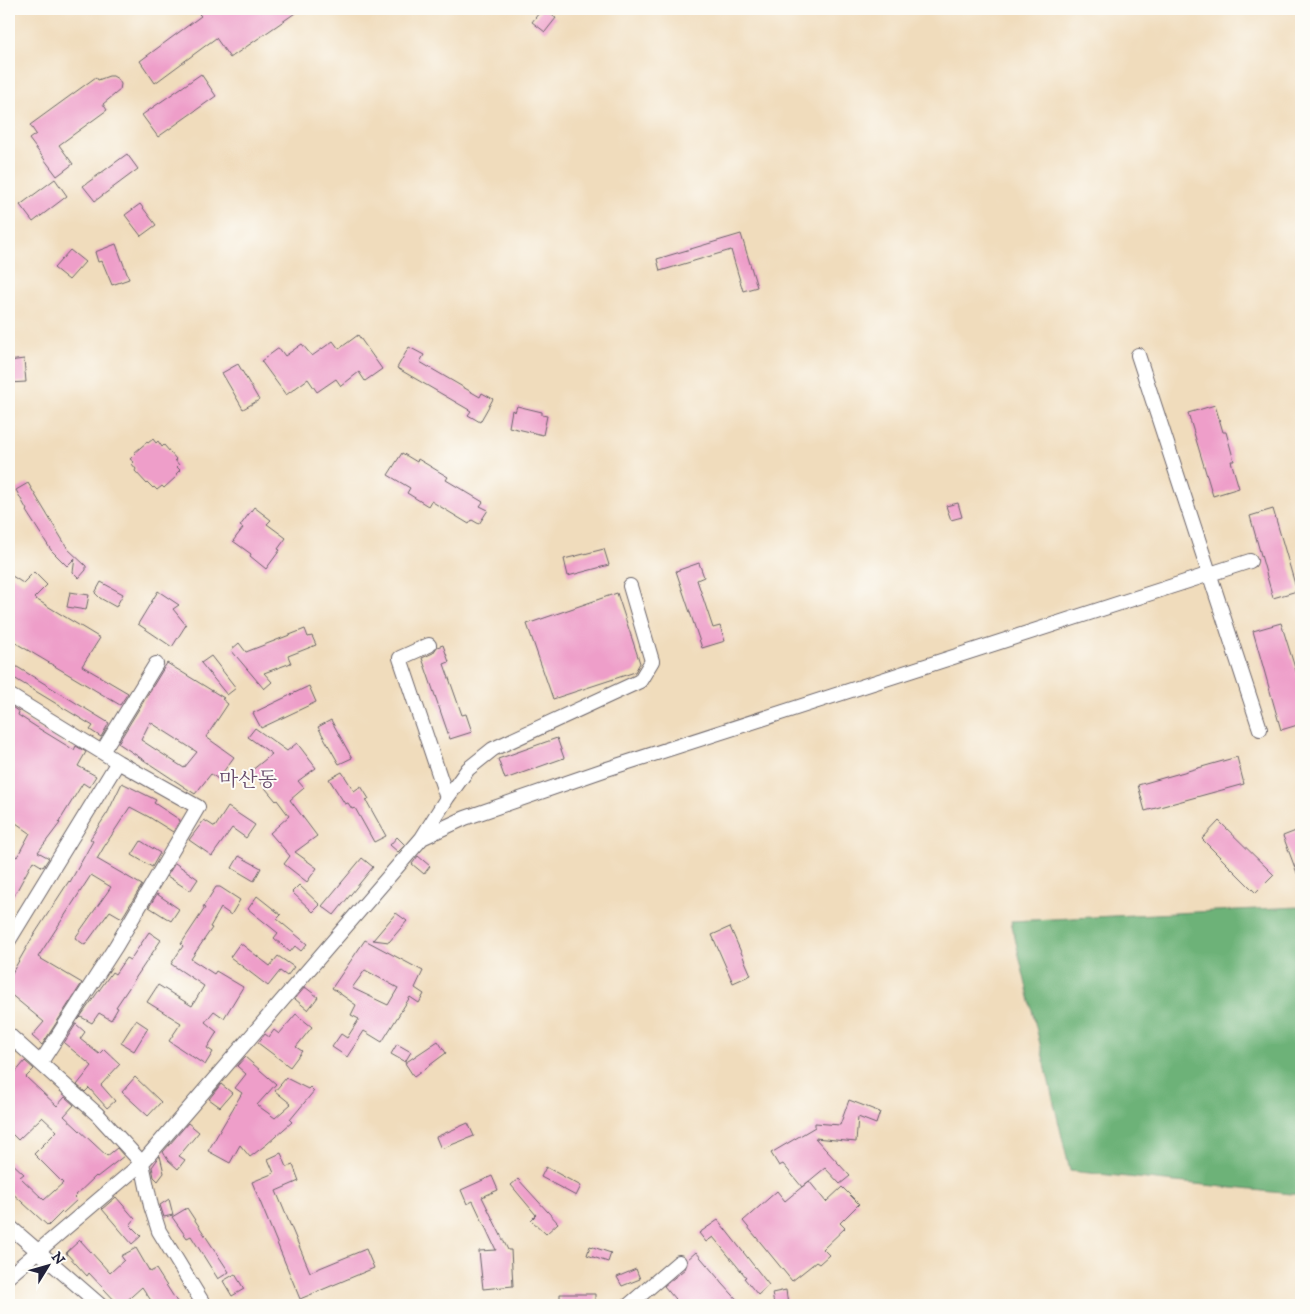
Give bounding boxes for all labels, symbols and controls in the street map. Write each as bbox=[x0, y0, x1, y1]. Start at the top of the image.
district label: 마산동 bbox=[219, 768, 277, 793]
north arrow bbox=[22, 1242, 72, 1292]
text: N bbox=[47, 1249, 69, 1269]

